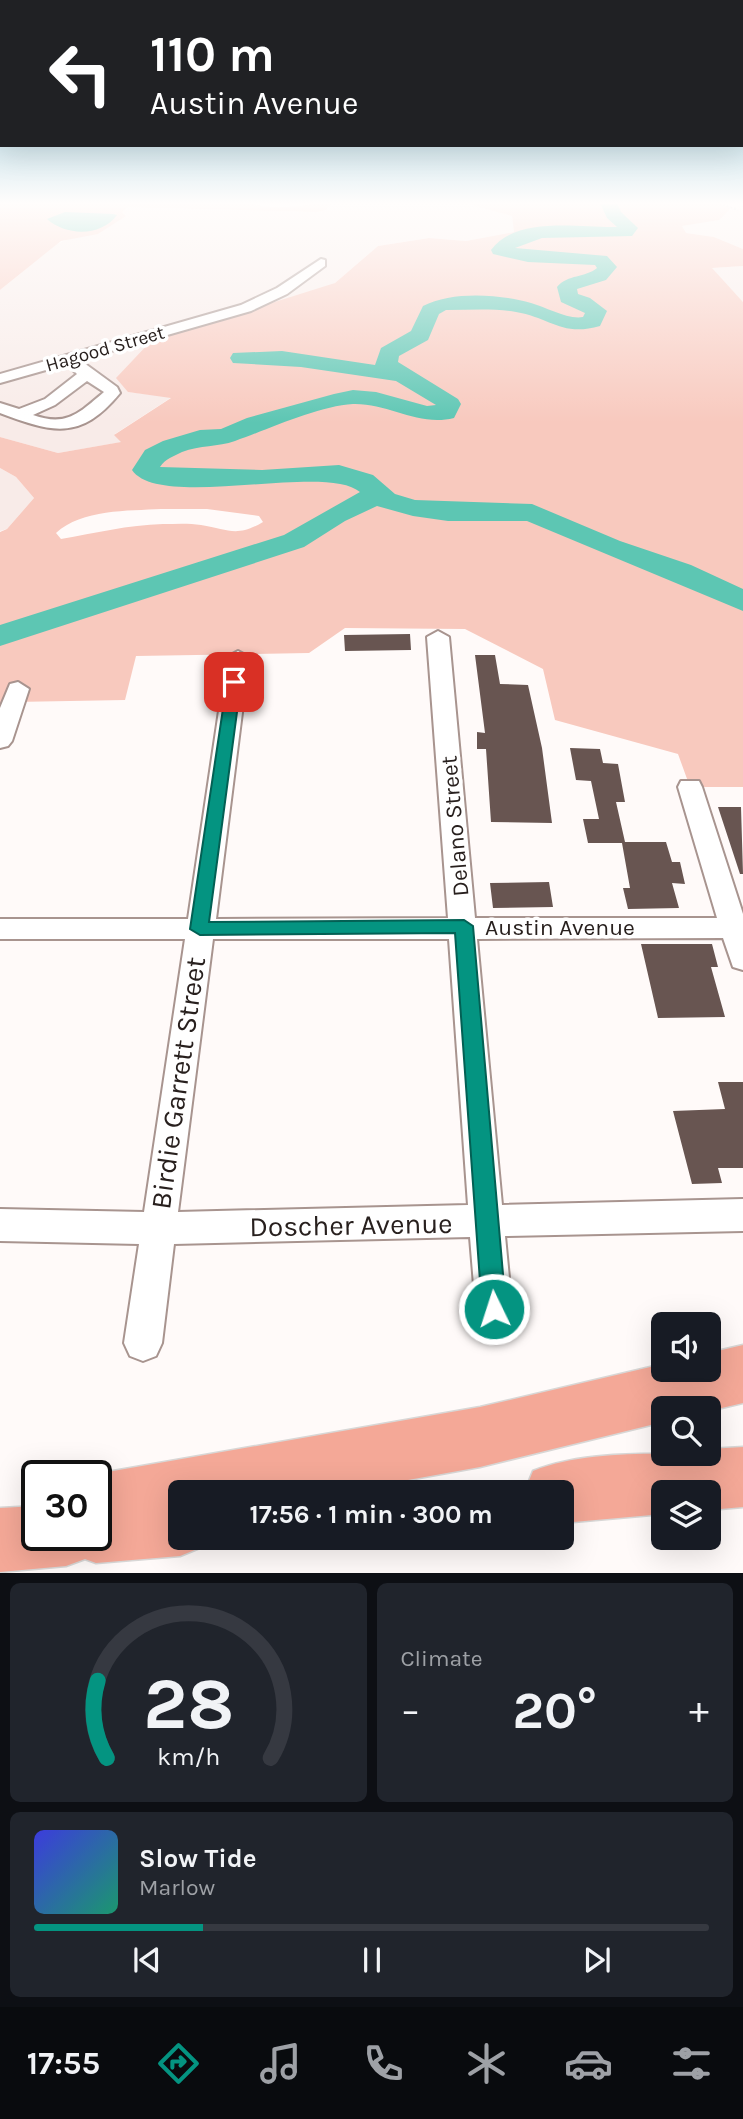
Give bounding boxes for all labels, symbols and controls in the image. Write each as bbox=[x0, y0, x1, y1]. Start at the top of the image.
text: 110 m bbox=[150, 26, 275, 83]
icon: left bbox=[35, 28, 126, 119]
text: Austin Avenue bbox=[150, 85, 358, 122]
street label: Hagood Street bbox=[43, 322, 167, 376]
pin bbox=[204, 652, 264, 712]
icon: arrive bbox=[215, 663, 253, 701]
street label: Delano Street bbox=[435, 754, 475, 897]
street label: Austin Avenue bbox=[485, 914, 635, 941]
street label: Birdie Garrett Street bbox=[144, 955, 212, 1211]
street label: Doscher Avenue bbox=[249, 1207, 453, 1243]
position arrow bbox=[457, 1272, 531, 1346]
map controls bbox=[651, 1312, 721, 1550]
button: sound bbox=[651, 1312, 721, 1382]
button: search bbox=[651, 1396, 721, 1466]
speed limit sign: 30 bbox=[21, 1460, 112, 1551]
button: layers bbox=[651, 1480, 721, 1550]
text: 17:56 · 1 min · 300 m bbox=[249, 1499, 493, 1530]
text: Climate bbox=[401, 1645, 483, 1672]
text: 28 bbox=[143, 1662, 234, 1747]
text: 20° bbox=[512, 1680, 597, 1741]
text: − bbox=[401, 1688, 420, 1733]
text: + bbox=[689, 1688, 709, 1733]
text: km/h bbox=[157, 1742, 220, 1771]
text: Slow Tide bbox=[139, 1843, 257, 1874]
text: Marlow bbox=[139, 1874, 215, 1901]
icon: previous bbox=[128, 1941, 166, 1979]
icon: pause bbox=[353, 1941, 391, 1979]
icon: next bbox=[578, 1941, 616, 1979]
icon: directions bbox=[154, 2039, 203, 2088]
icon: music bbox=[256, 2039, 305, 2088]
icon: phone bbox=[359, 2039, 408, 2088]
icon: climate bbox=[462, 2039, 511, 2088]
icon: car bbox=[564, 2039, 613, 2088]
icon: filters bbox=[667, 2039, 716, 2088]
text: 17:55 bbox=[27, 2045, 100, 2082]

